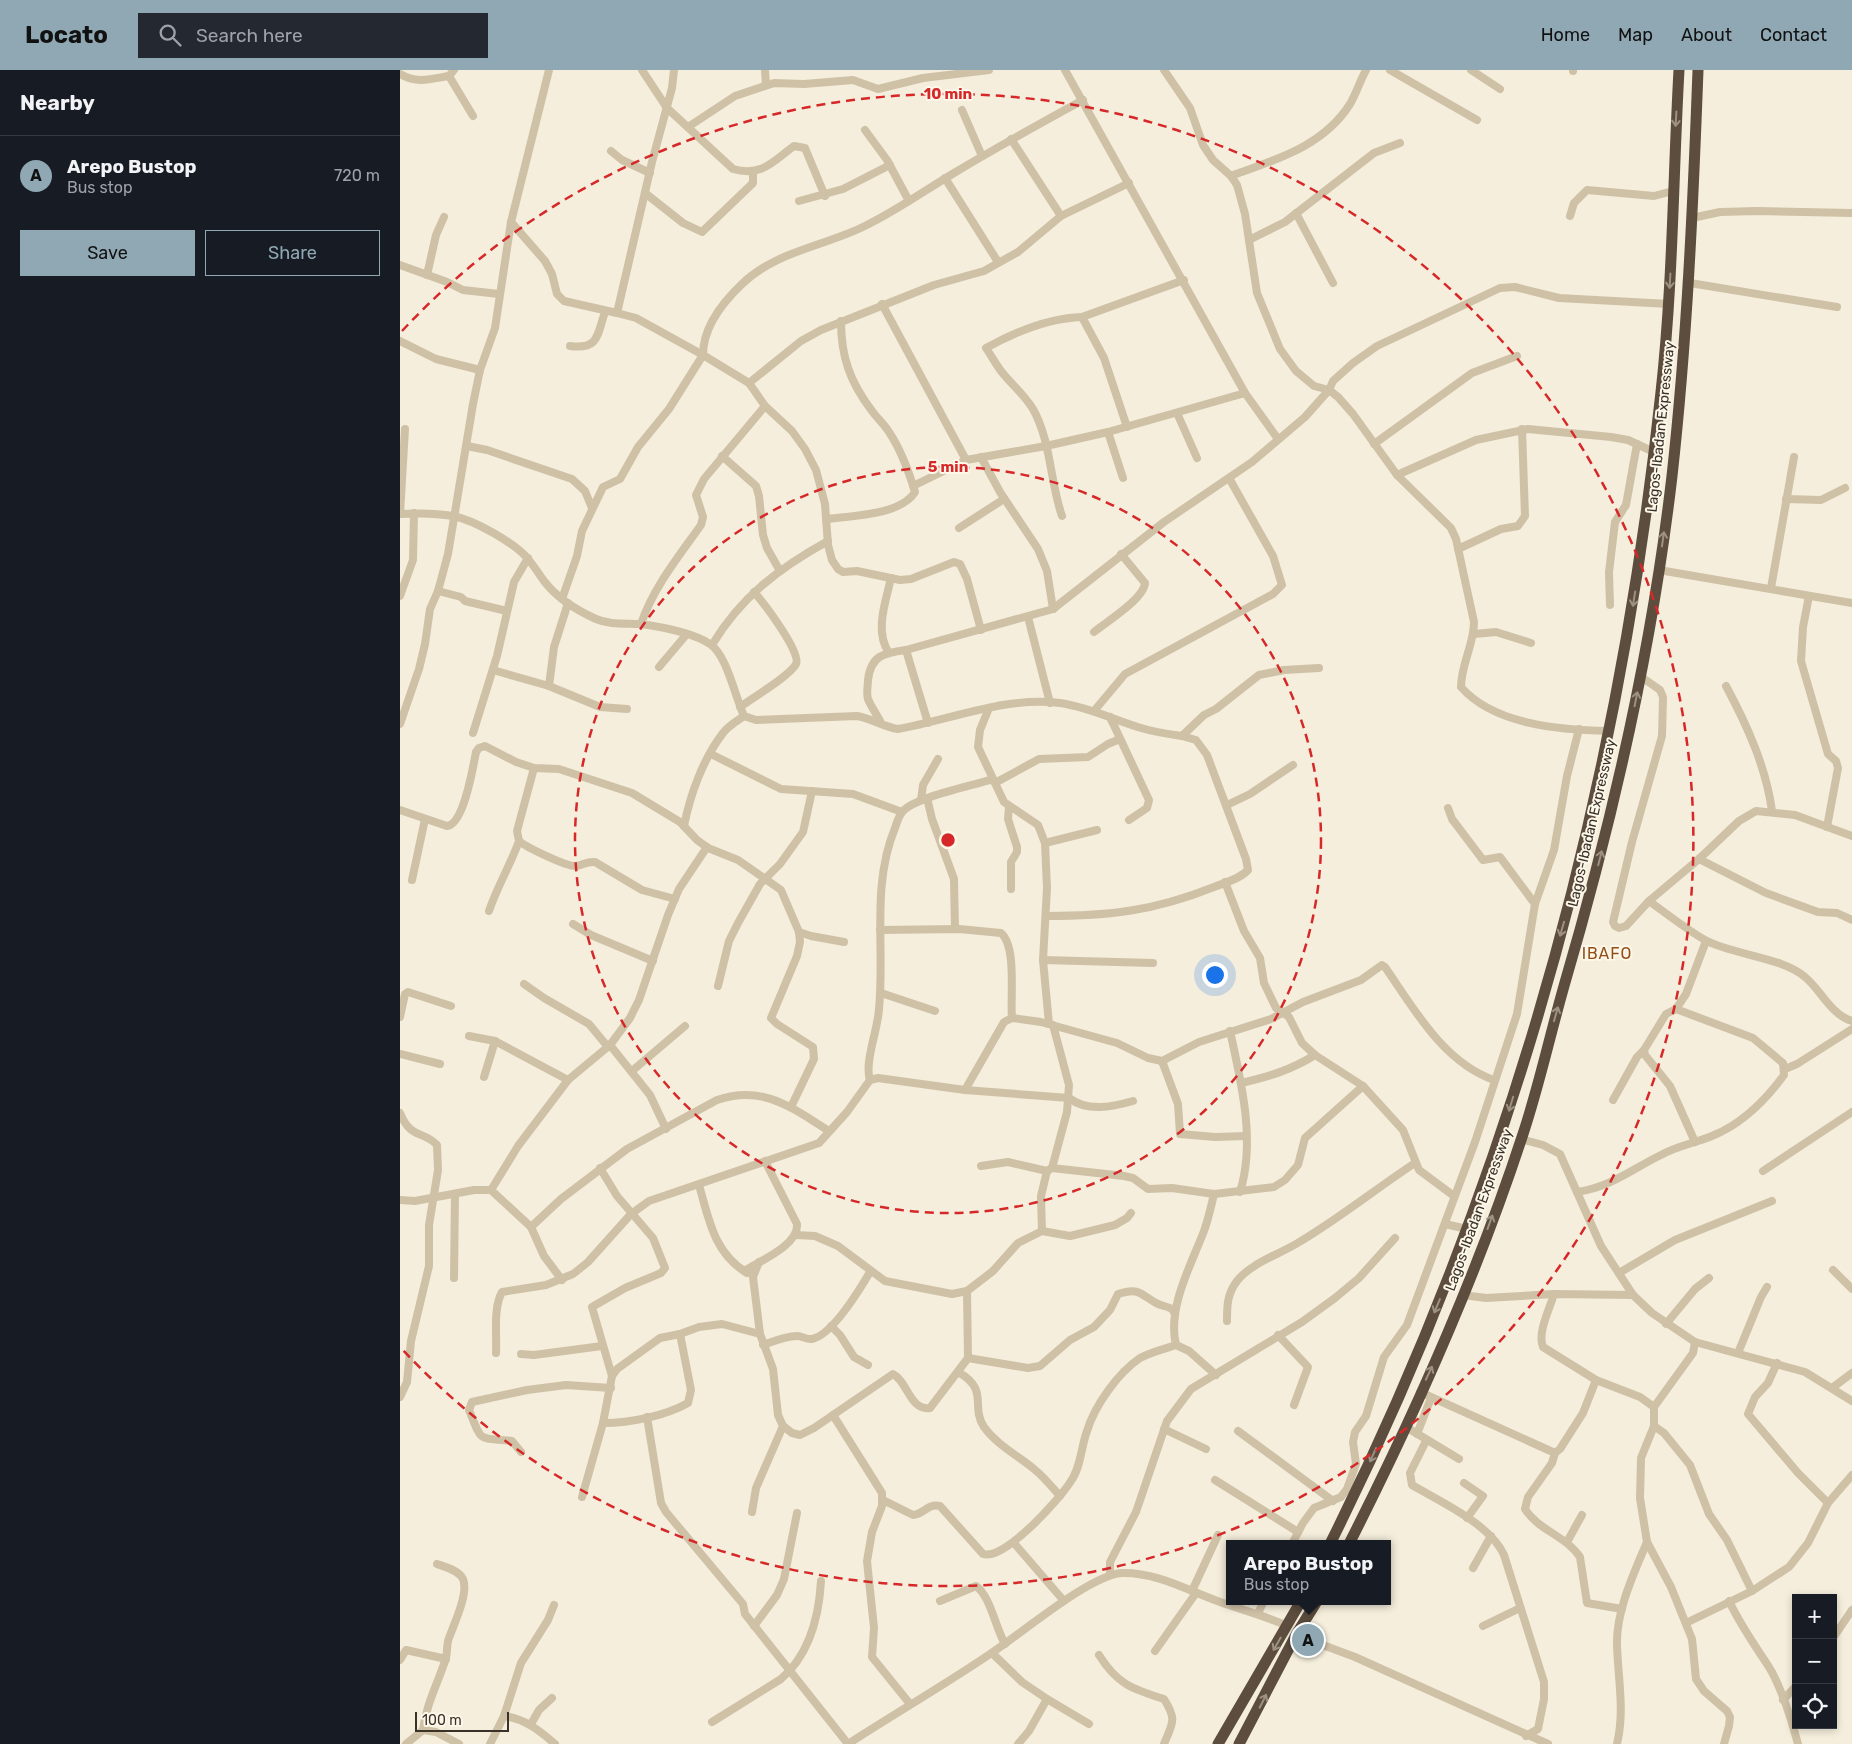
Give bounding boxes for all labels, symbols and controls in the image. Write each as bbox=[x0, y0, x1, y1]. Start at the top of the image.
search box bbox=[138, 13, 488, 58]
text: Locato bbox=[25, 21, 108, 49]
icon: search bbox=[156, 21, 184, 49]
text: Search here bbox=[196, 24, 303, 47]
text: Home bbox=[1541, 24, 1590, 46]
text: Map bbox=[1618, 24, 1653, 46]
text: About bbox=[1681, 24, 1732, 46]
text: Contact bbox=[1760, 24, 1827, 46]
text: 10 min bbox=[924, 85, 972, 103]
text: Nearby bbox=[20, 90, 95, 115]
one-way arrow bbox=[1672, 110, 1681, 126]
text: Arepo Bustop bbox=[67, 155, 197, 178]
text: A bbox=[30, 166, 42, 185]
text: 720 m bbox=[334, 166, 380, 185]
text: Bus stop bbox=[67, 178, 133, 197]
button: Save bbox=[20, 230, 195, 276]
button: Share bbox=[205, 230, 380, 276]
one-way arrow bbox=[1665, 273, 1674, 289]
street label: Lagos-Ibadan Expressway bbox=[1644, 341, 1678, 513]
text: 5 min bbox=[928, 458, 968, 476]
one-way arrow bbox=[1658, 531, 1668, 547]
one-way arrow bbox=[1628, 591, 1638, 607]
one-way arrow bbox=[1631, 692, 1641, 708]
street label: Lagos-Ibadan Expressway bbox=[1564, 737, 1620, 908]
centre of rings bbox=[939, 831, 957, 849]
one-way arrow bbox=[1596, 850, 1605, 866]
one-way arrow bbox=[1557, 920, 1567, 936]
district label: IBAFO bbox=[1582, 944, 1632, 963]
your location bbox=[1202, 962, 1228, 988]
one-way arrow bbox=[1552, 1007, 1562, 1023]
one-way arrow bbox=[1505, 1095, 1515, 1111]
street label: Lagos-Ibadan Expressway bbox=[1442, 1126, 1516, 1293]
one-way arrow bbox=[1486, 1215, 1495, 1230]
one-way arrow bbox=[1432, 1298, 1442, 1313]
one-way arrow bbox=[1425, 1366, 1434, 1381]
one-way arrow bbox=[1368, 1447, 1378, 1462]
popup bbox=[1226, 1540, 1391, 1605]
text: Arepo Bustop bbox=[1244, 1552, 1373, 1575]
text: Bus stop bbox=[1244, 1575, 1309, 1594]
map controls bbox=[1792, 1594, 1837, 1729]
button: + bbox=[1792, 1594, 1837, 1639]
pin: A bbox=[1292, 1621, 1324, 1659]
one-way arrow bbox=[1272, 1636, 1282, 1651]
button: − bbox=[1792, 1639, 1837, 1684]
button: locate bbox=[1792, 1684, 1837, 1729]
one-way arrow bbox=[1259, 1694, 1268, 1709]
scale bar bbox=[415, 1709, 509, 1732]
text: 100 m bbox=[422, 1712, 462, 1729]

